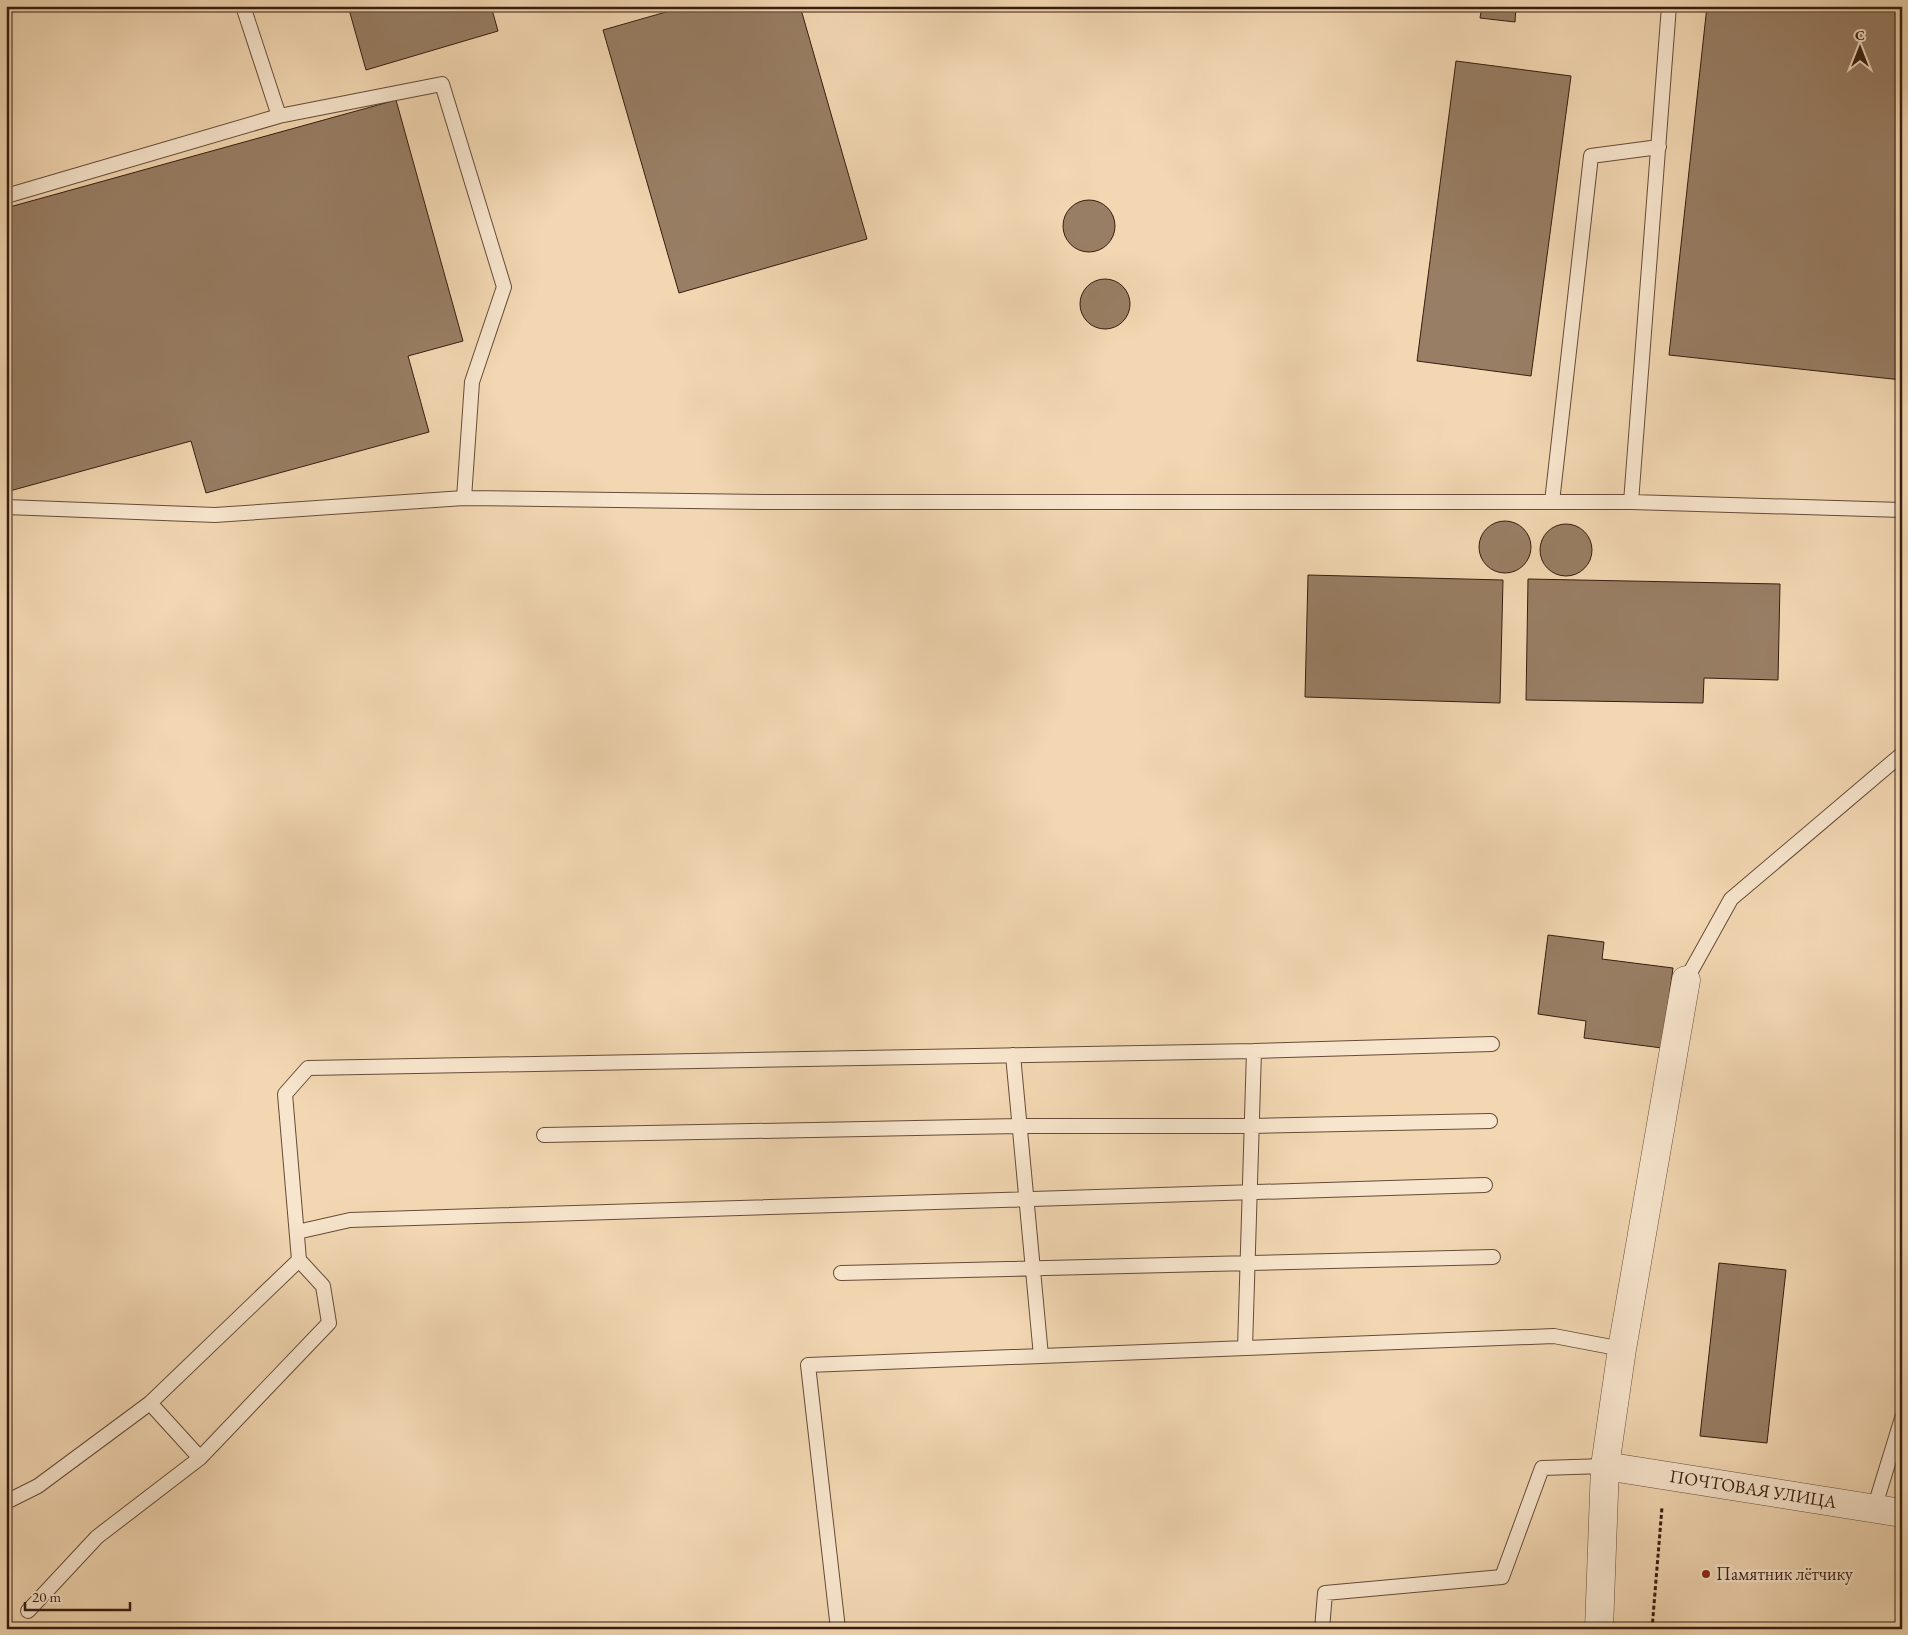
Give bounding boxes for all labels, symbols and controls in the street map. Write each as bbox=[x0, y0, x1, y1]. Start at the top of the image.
north arrow bbox=[1836, 22, 1886, 72]
text: С bbox=[1855, 26, 1865, 44]
street label: ПОЧТОВАЯ УЛИЦА bbox=[1668, 1464, 1839, 1513]
place label: Памятник лётчику bbox=[1716, 1562, 1853, 1585]
marker: Памятник лётчику bbox=[1700, 1568, 1712, 1580]
scale bar bbox=[25, 1580, 130, 1612]
text: 20 m bbox=[32, 1587, 61, 1606]

